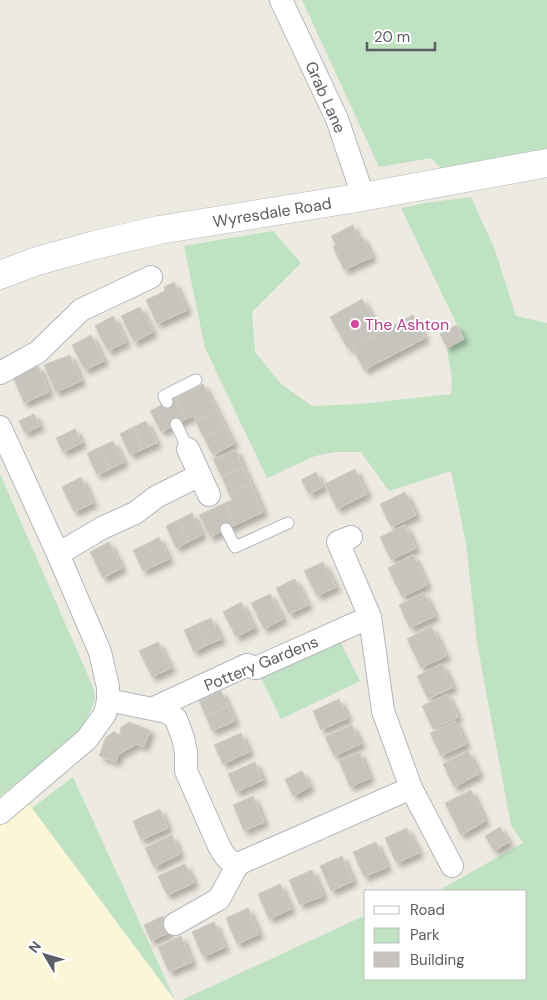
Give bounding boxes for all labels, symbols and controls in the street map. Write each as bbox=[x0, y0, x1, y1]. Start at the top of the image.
scale bar bbox=[367, 20, 434, 52]
text: 20 m bbox=[374, 27, 410, 47]
street label: Grab Lane bbox=[300, 58, 351, 136]
street label: Wyresdale Road bbox=[211, 193, 333, 232]
place label: The Ashton bbox=[365, 314, 449, 335]
marker: The Ashton bbox=[349, 318, 361, 330]
street label: Pottery Gardens bbox=[201, 631, 321, 696]
legend bbox=[364, 890, 527, 980]
text: Road bbox=[410, 900, 445, 920]
text: Park bbox=[410, 925, 440, 945]
north arrow bbox=[20, 930, 70, 980]
text: N bbox=[25, 937, 45, 957]
text: Building bbox=[410, 950, 465, 970]

